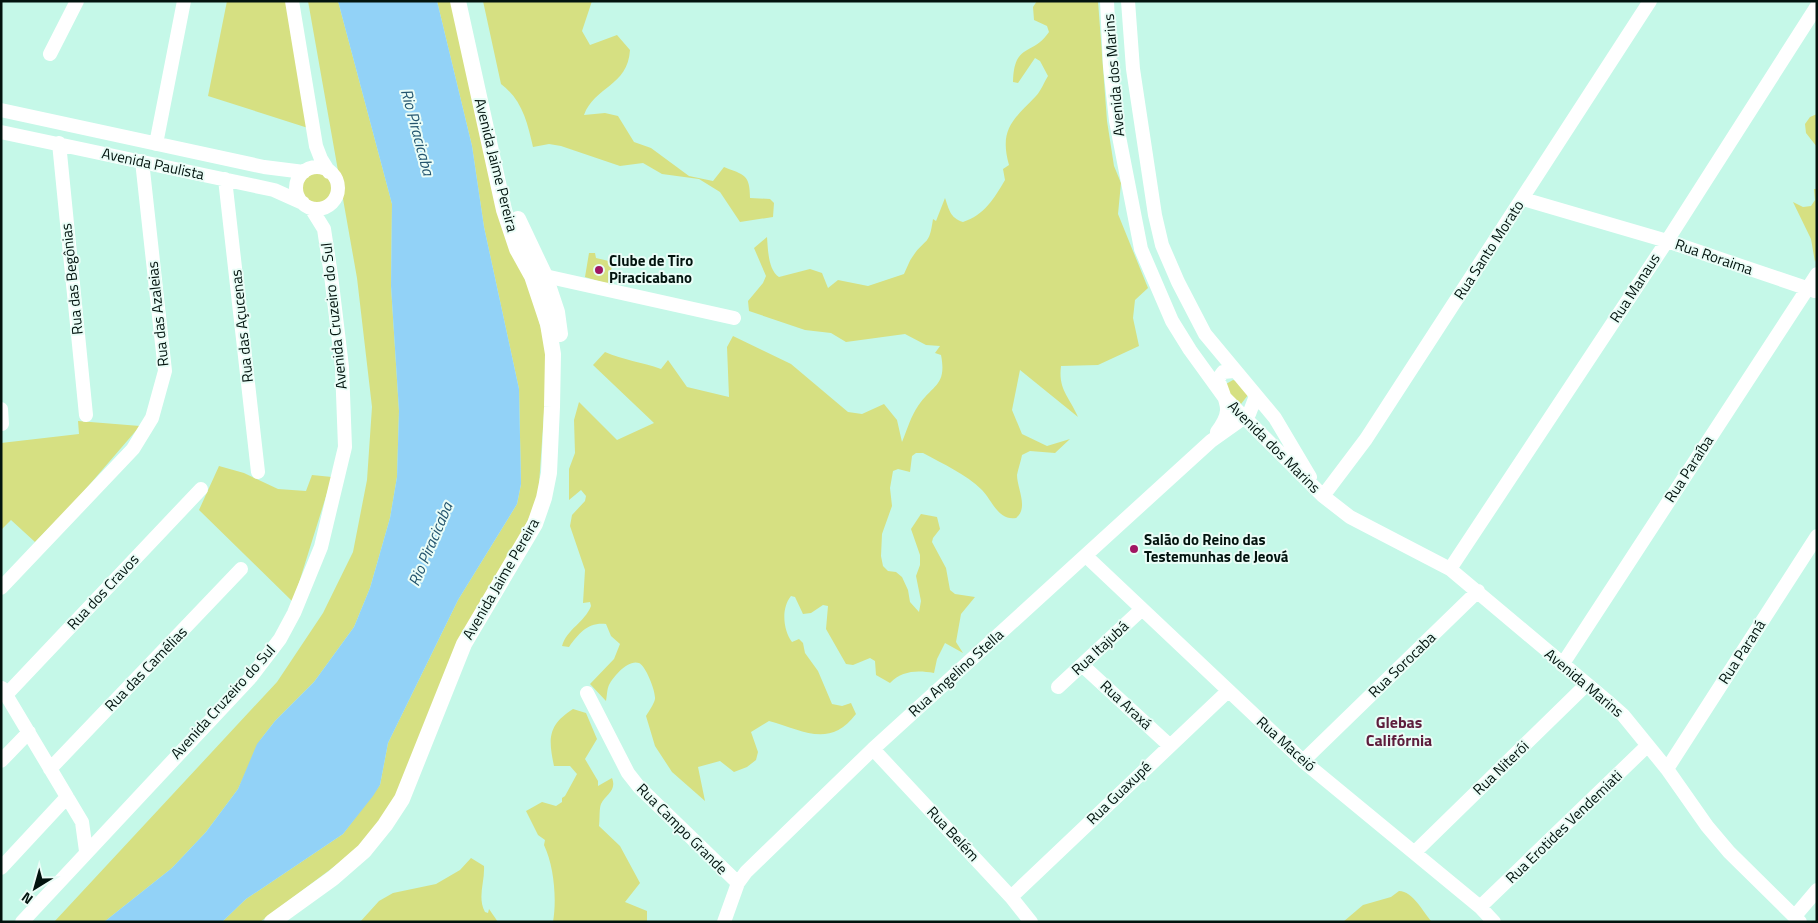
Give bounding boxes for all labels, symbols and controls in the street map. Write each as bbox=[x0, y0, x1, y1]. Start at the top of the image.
street label: Avenida dos Marins bbox=[1097, 13, 1130, 137]
water label: Rio Piracicaba bbox=[395, 86, 441, 179]
street label: Avenida Jaime Pereira bbox=[469, 96, 524, 235]
street label: Avenida Paulista bbox=[100, 141, 207, 186]
street label: Rua Santo Morato bbox=[1448, 195, 1529, 304]
street label: Rua das Begônias bbox=[54, 222, 89, 336]
street label: Rua Roraima bbox=[1672, 232, 1757, 281]
street label: Avenida Cruzeiro do Sul bbox=[314, 242, 353, 390]
street label: Rua Manaus bbox=[1604, 248, 1666, 327]
place label: Clube de Tiro Piracicabano bbox=[609, 249, 693, 289]
street label: Rua das Azaleias bbox=[141, 260, 174, 368]
marker: Clube de Tiro Piracicabano bbox=[593, 264, 605, 276]
street label: Rua das Açucenas bbox=[224, 268, 259, 384]
street label: Avenida dos Marins bbox=[1223, 395, 1326, 498]
street label: Rua Paraíba bbox=[1658, 430, 1719, 507]
water label: Rio Piracicaba bbox=[402, 498, 459, 590]
street label: Avenida Jaime Pereira bbox=[456, 513, 545, 644]
place label: Salão do Reino das Testemunhas de Jeová bbox=[1144, 528, 1289, 568]
marker: Salão do Reino das Testemunhas de Jeová bbox=[1128, 543, 1140, 555]
street label: Rua dos Cravos bbox=[61, 548, 144, 635]
street label: Rua Itajubá bbox=[1066, 615, 1134, 680]
street label: Rua Paraná bbox=[1712, 615, 1771, 688]
street label: Rua das Camélias bbox=[99, 621, 192, 716]
street label: Rua Angelino Stella bbox=[903, 623, 1009, 722]
street label: Rua Sorocaba bbox=[1363, 626, 1441, 703]
street label: Avenida Cruzeiro do Sul bbox=[165, 639, 280, 764]
street label: Avenida Marins bbox=[1540, 643, 1629, 723]
street label: Rua Araxá bbox=[1095, 674, 1158, 735]
district label: Glebas Califórnia bbox=[1366, 710, 1432, 752]
street label: Rua Maceió bbox=[1251, 711, 1321, 777]
street label: Rua Niterói bbox=[1467, 735, 1534, 800]
street label: Rua Guaxupé bbox=[1081, 756, 1156, 830]
street label: Rua Erotides Vendemiati bbox=[1500, 765, 1627, 889]
street label: Rua Campo Grande bbox=[632, 778, 733, 879]
street label: Rua Belém bbox=[922, 801, 985, 867]
north arrow bbox=[10, 863, 60, 913]
text: N bbox=[17, 887, 37, 910]

